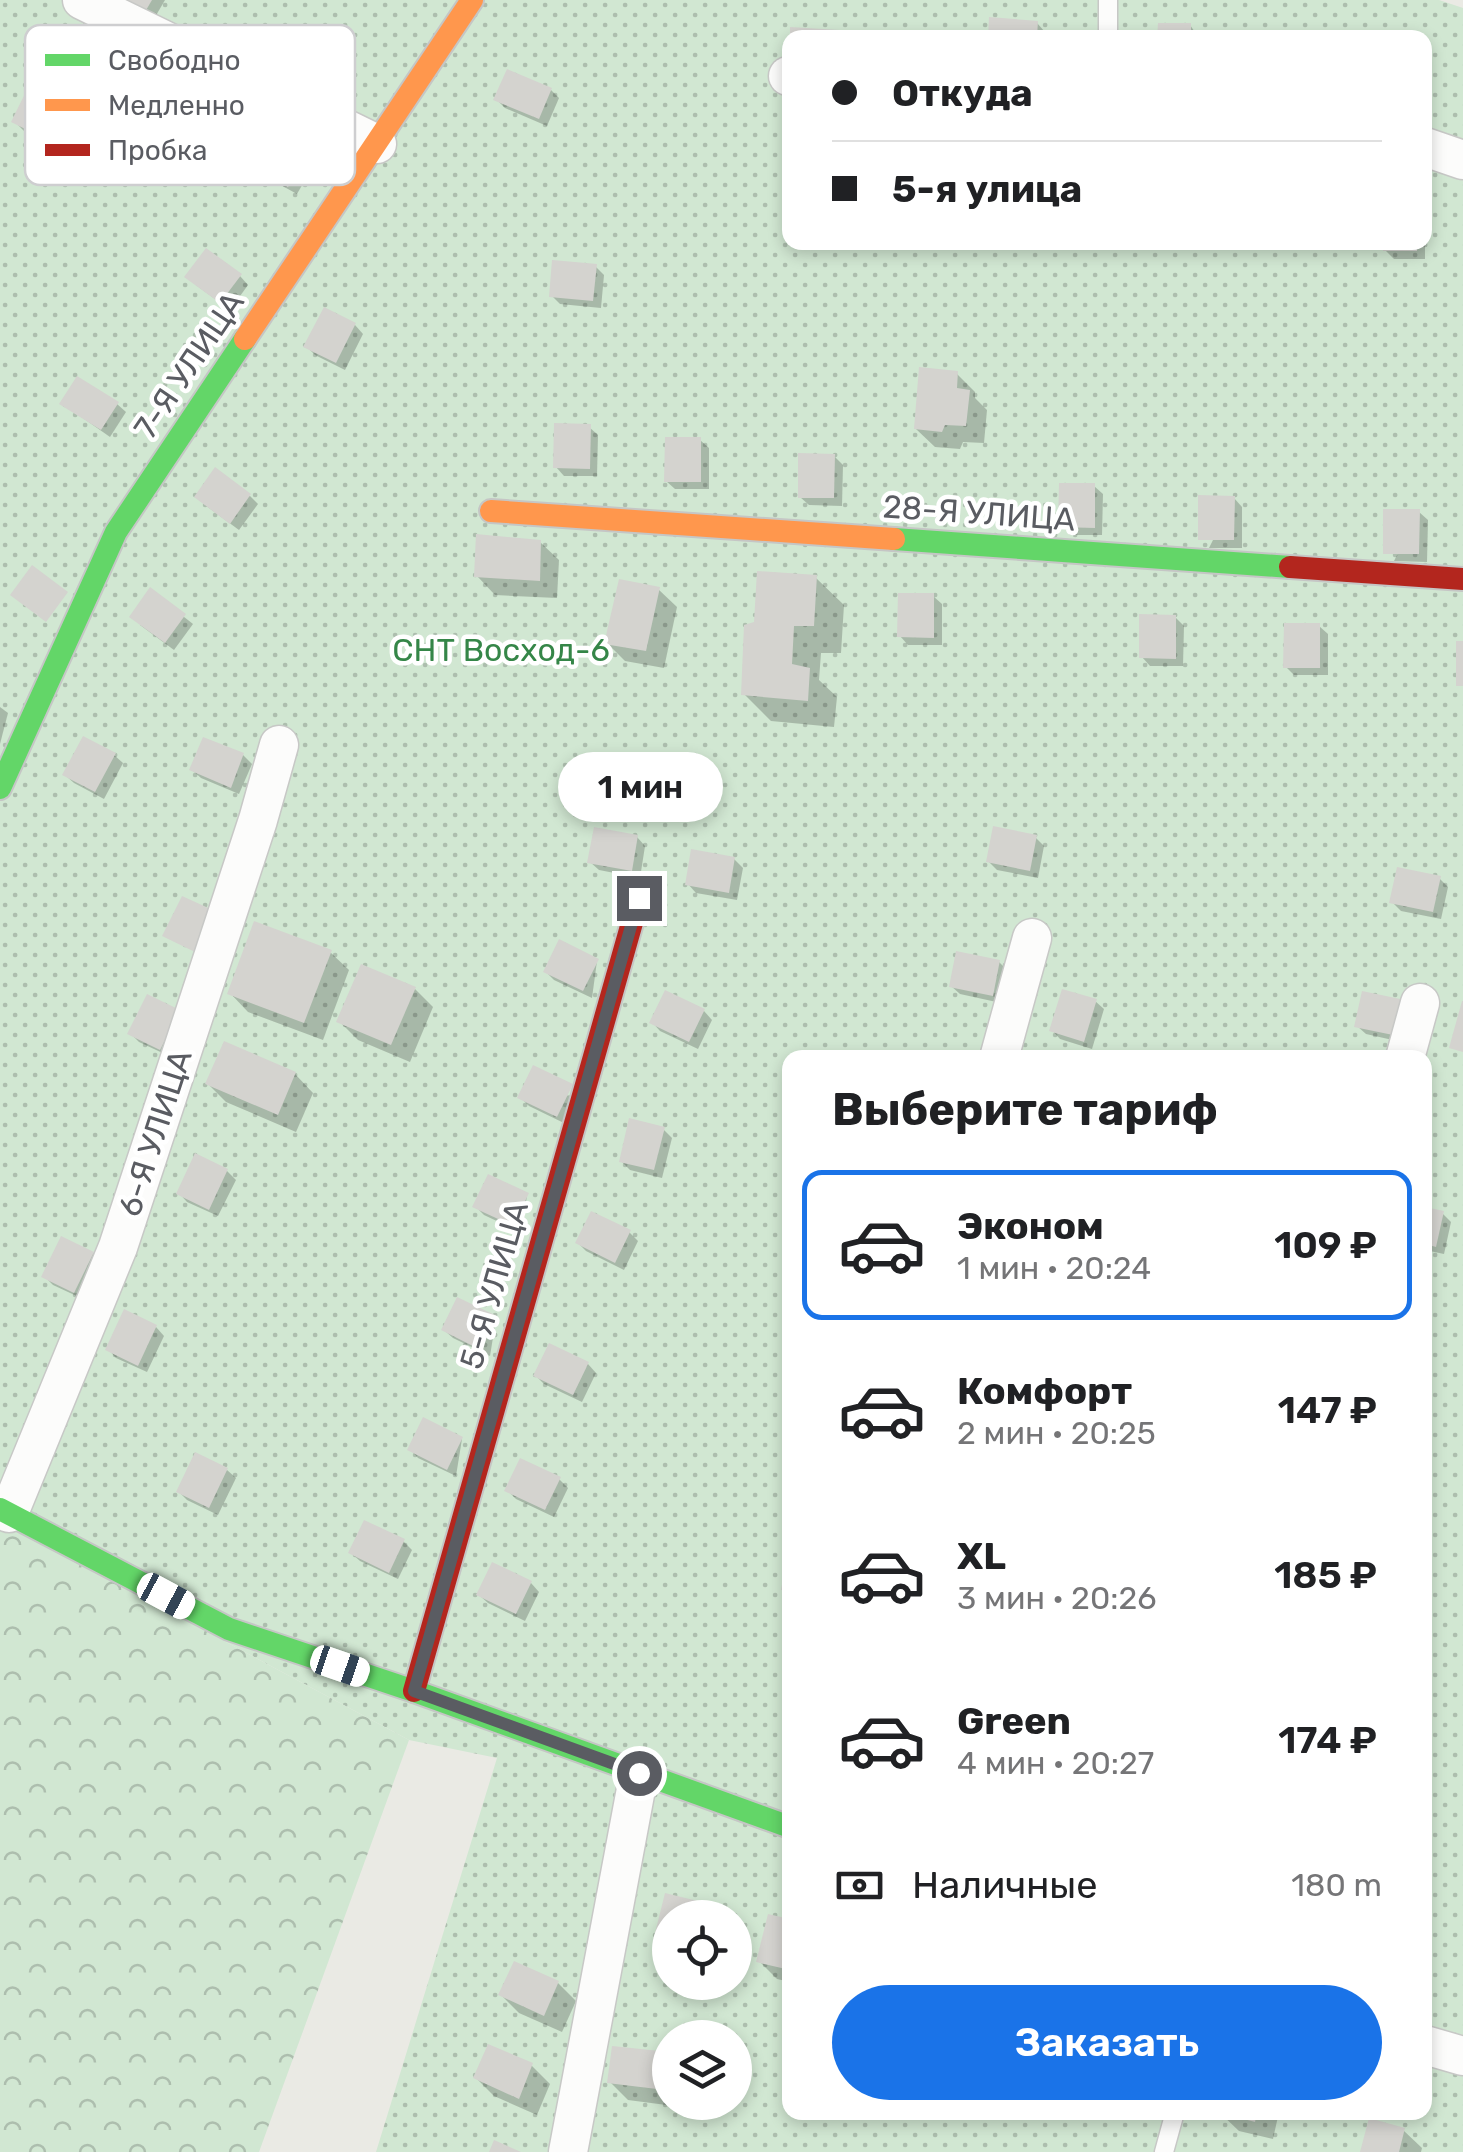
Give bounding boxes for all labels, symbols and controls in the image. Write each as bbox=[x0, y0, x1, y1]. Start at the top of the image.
legend bbox=[25, 25, 355, 185]
text: Свободно bbox=[108, 44, 241, 77]
text: Откуда bbox=[892, 70, 1033, 116]
text: Медленно bbox=[108, 89, 245, 122]
text: Пробка bbox=[108, 134, 208, 167]
text: 5-я улица bbox=[892, 166, 1082, 212]
street label: 7-Я УЛИЦА bbox=[126, 284, 252, 446]
street label: 28-Я УЛИЦА bbox=[882, 487, 1076, 539]
park label: СНТ Восход-6 bbox=[392, 631, 610, 669]
callout: 1 мин bbox=[556, 753, 722, 823]
text: 1 мин bbox=[598, 768, 683, 806]
route end bbox=[617, 876, 662, 921]
street label: 6-Я УЛИЦА bbox=[110, 1045, 200, 1221]
text: Выберите тариф bbox=[832, 1083, 1218, 1136]
street label: 5-Я УЛИЦА bbox=[452, 1197, 536, 1373]
icon: car bbox=[837, 1200, 927, 1290]
text: Эконом bbox=[957, 1203, 1104, 1249]
text: 109 ₽ bbox=[1274, 1222, 1377, 1268]
text: 1 мин · 20:24 bbox=[957, 1249, 1151, 1287]
icon: car bbox=[837, 1365, 927, 1455]
text: Комфорт bbox=[957, 1368, 1132, 1414]
text: 147 ₽ bbox=[1278, 1387, 1377, 1433]
text: 2 мин · 20:25 bbox=[957, 1414, 1156, 1452]
icon: car bbox=[837, 1530, 927, 1620]
text: XL bbox=[957, 1533, 1006, 1579]
text: 185 ₽ bbox=[1274, 1552, 1377, 1598]
car bbox=[132, 1569, 200, 1623]
text: 3 мин · 20:26 bbox=[957, 1579, 1157, 1617]
car bbox=[307, 1642, 373, 1690]
icon: car bbox=[837, 1695, 927, 1785]
text: Green bbox=[957, 1698, 1071, 1744]
text: 174 ₽ bbox=[1278, 1717, 1377, 1763]
text: 4 мин · 20:27 bbox=[957, 1744, 1154, 1782]
route start bbox=[617, 1751, 662, 1796]
icon: cash bbox=[832, 1858, 887, 1913]
text: Наличные bbox=[912, 1862, 1098, 1908]
text: 180 m bbox=[1291, 1866, 1382, 1904]
map controls bbox=[652, 1900, 752, 2120]
button: locate bbox=[652, 1900, 752, 2000]
button: Заказать bbox=[832, 1985, 1382, 2100]
button: layers bbox=[652, 2020, 752, 2120]

